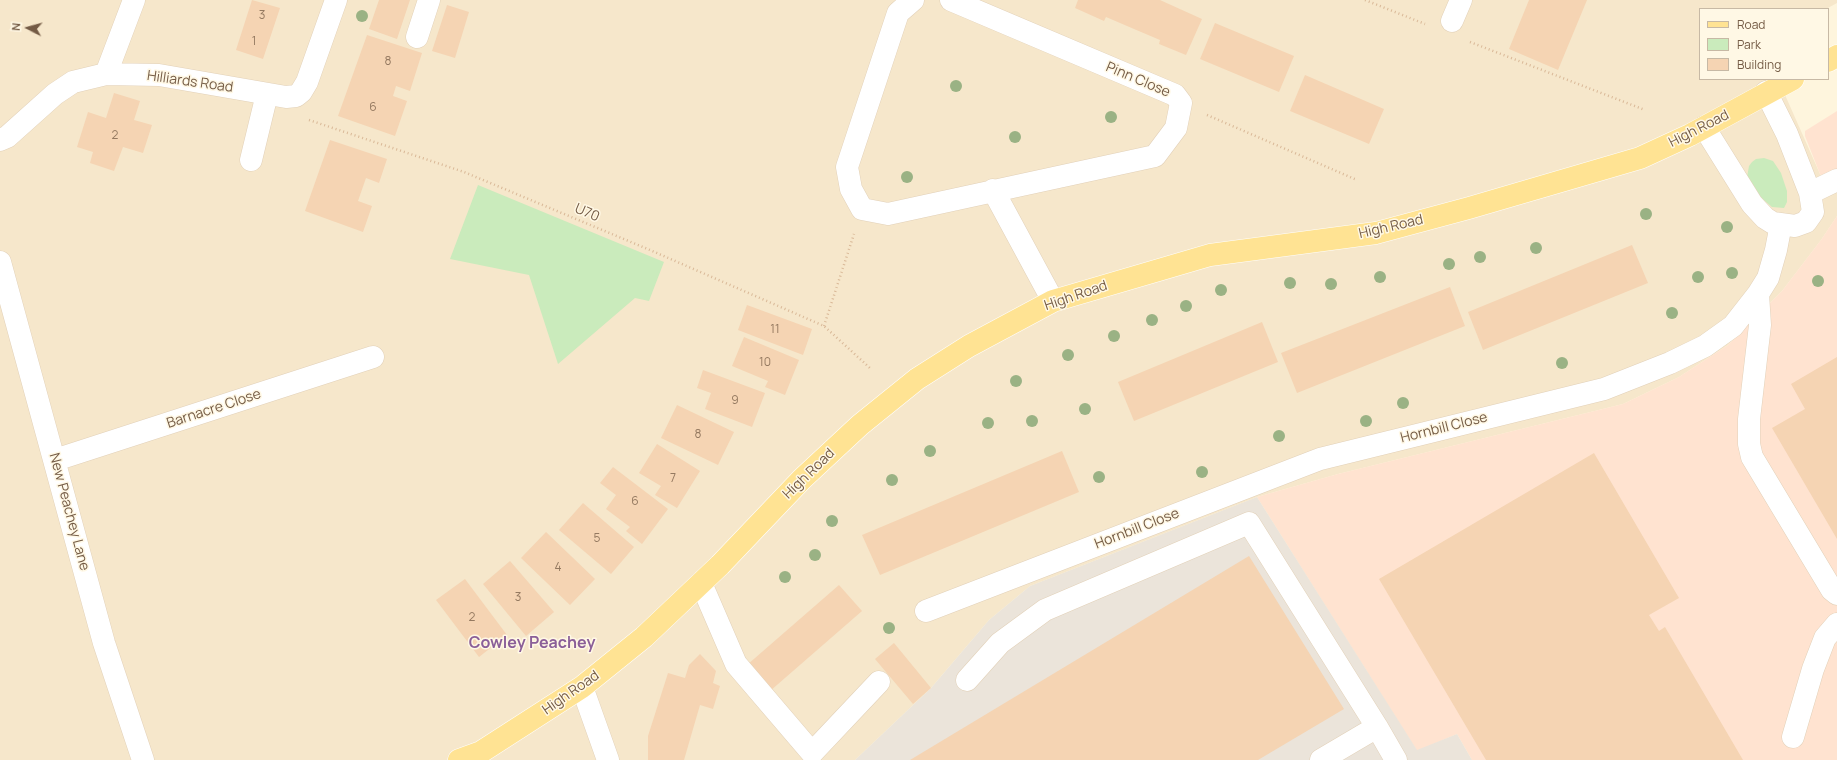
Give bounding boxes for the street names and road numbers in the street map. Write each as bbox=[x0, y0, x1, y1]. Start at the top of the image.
street label: Pinn Close bbox=[1103, 59, 1173, 101]
street label: Hilliards Road bbox=[146, 68, 234, 96]
street label: High Road bbox=[1666, 107, 1732, 151]
street label: U70 bbox=[572, 200, 602, 226]
street label: High Road bbox=[1357, 211, 1425, 243]
street label: High Road bbox=[1042, 277, 1110, 315]
street label: Barnacre Close bbox=[165, 386, 263, 432]
street label: Hornbill Close bbox=[1399, 409, 1489, 447]
street label: High Road bbox=[780, 445, 838, 503]
street label: New Peachey Lane bbox=[45, 451, 93, 573]
street label: Hornbill Close bbox=[1092, 505, 1182, 553]
street label: High Road bbox=[539, 667, 603, 719]

